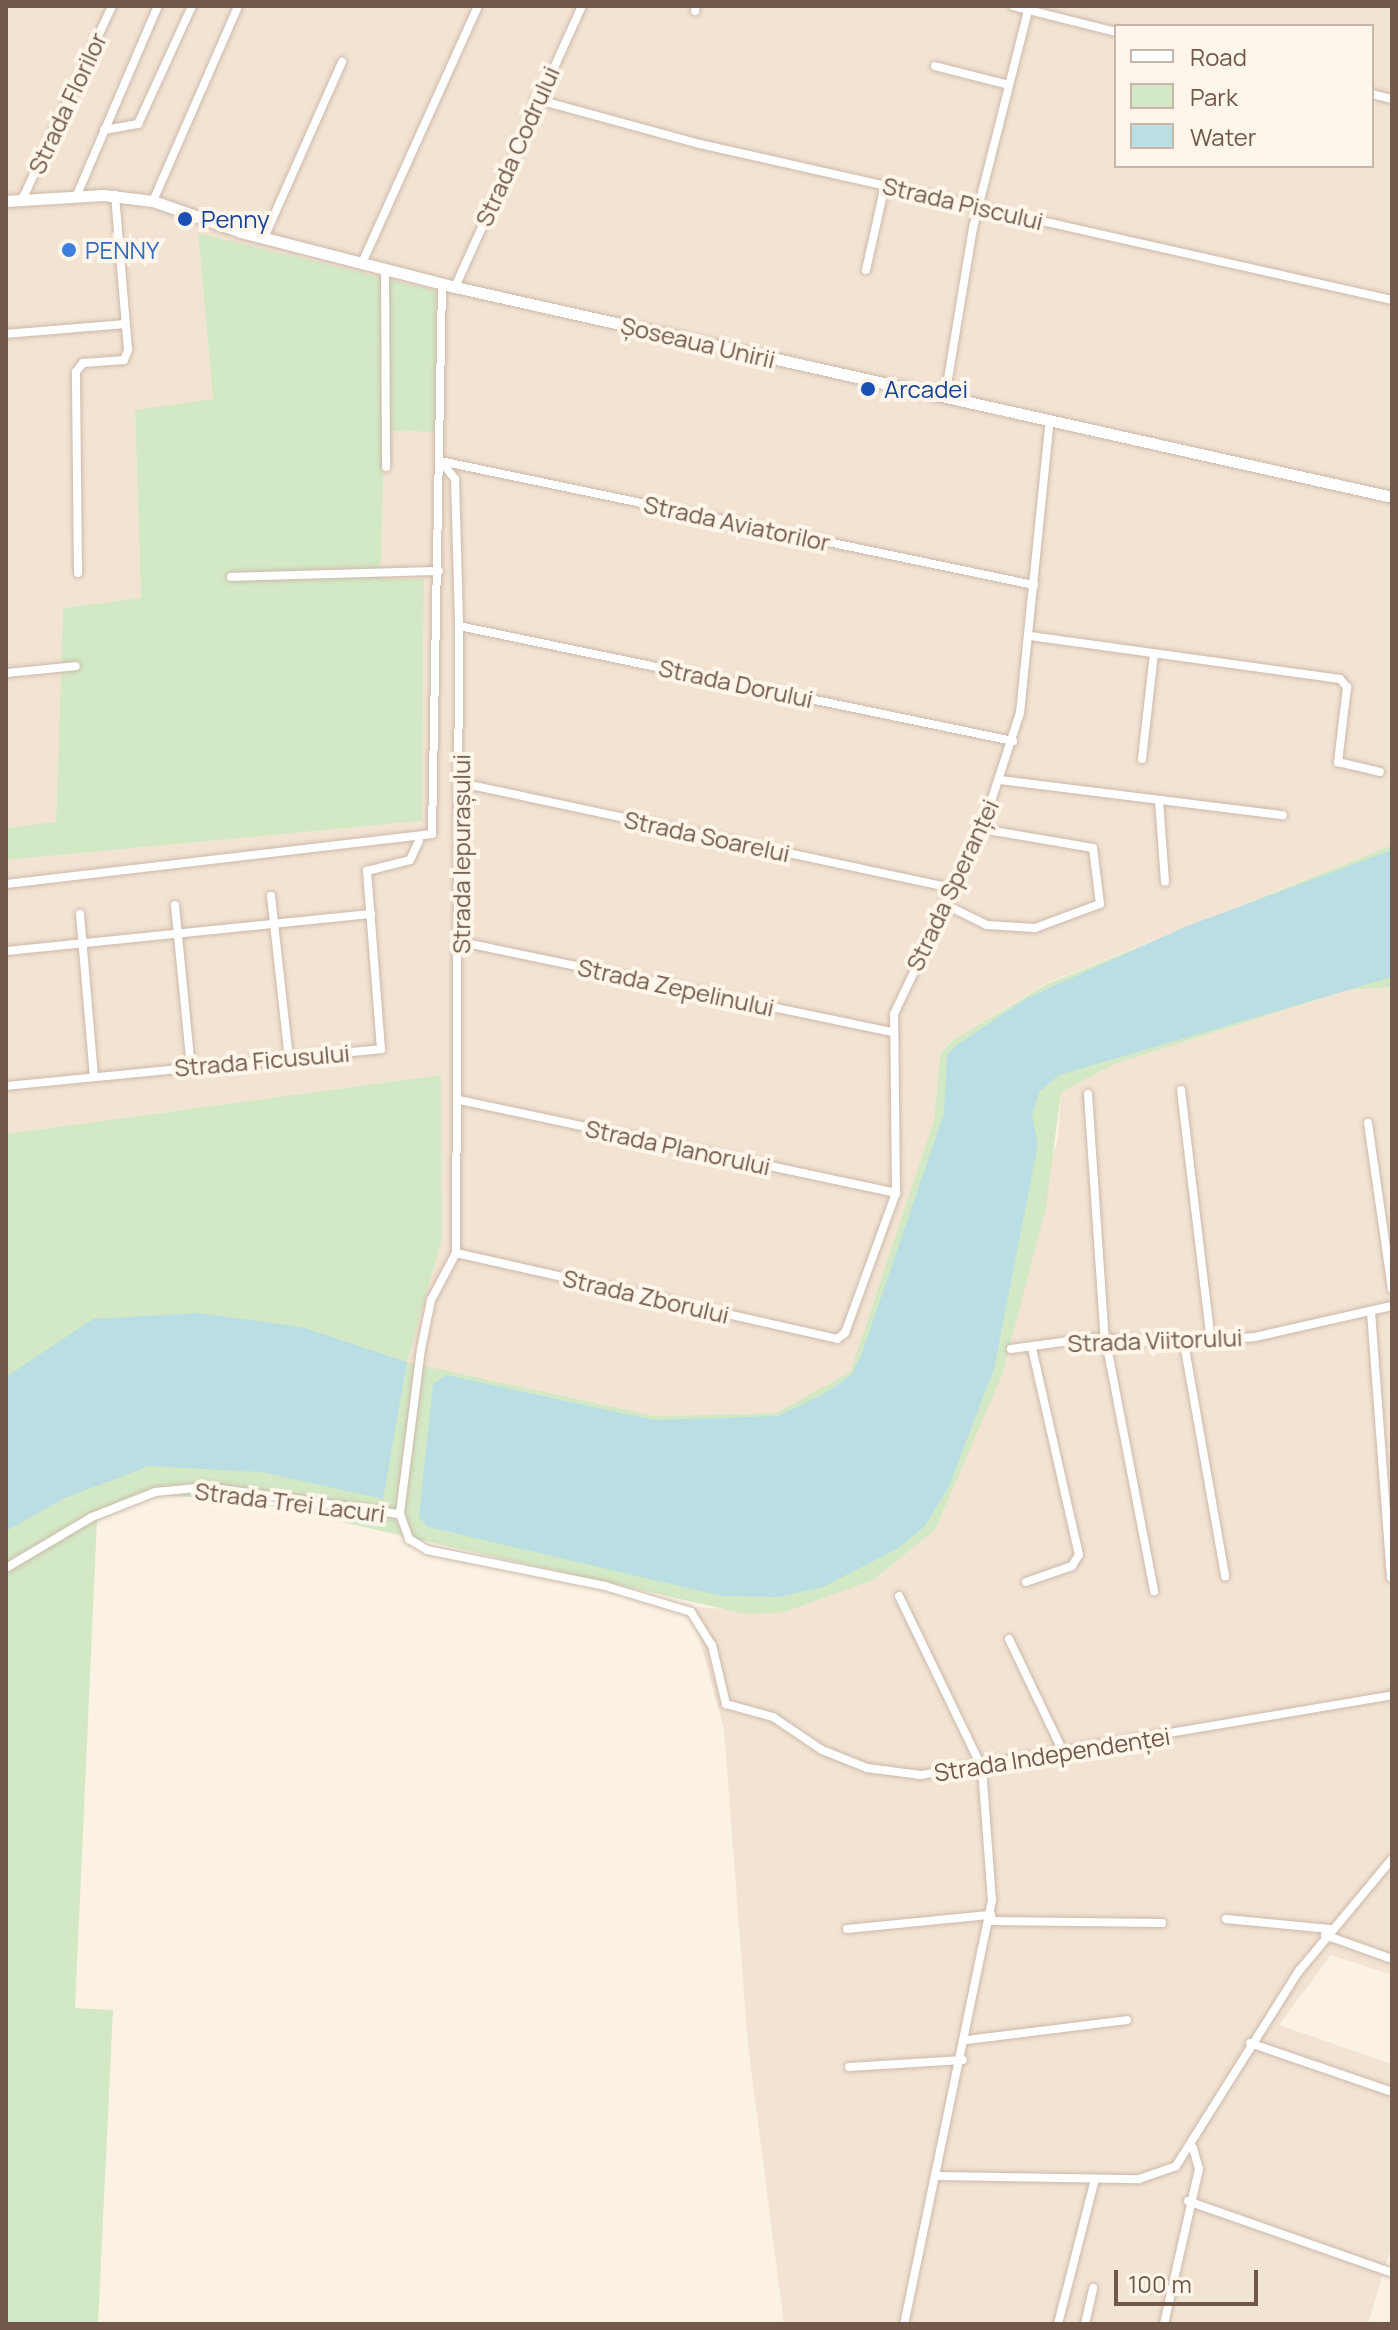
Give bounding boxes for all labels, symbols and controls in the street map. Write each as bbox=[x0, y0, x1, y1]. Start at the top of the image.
legend bbox=[1114, 24, 1374, 168]
street label: Strada Florilor bbox=[22, 28, 112, 178]
text: Road bbox=[1190, 40, 1247, 73]
street label: Strada Codrului bbox=[469, 61, 565, 231]
text: Park bbox=[1190, 80, 1238, 113]
text: Water bbox=[1190, 120, 1257, 153]
street label: Strada Piscului bbox=[880, 171, 1046, 235]
place label: Penny bbox=[201, 205, 270, 233]
marker: Penny bbox=[176, 210, 194, 228]
place label: PENNY bbox=[85, 236, 159, 264]
marker: PENNY bbox=[60, 241, 78, 259]
street label: Șoseaua Unirii bbox=[618, 310, 778, 374]
place label: Arcadei bbox=[884, 375, 968, 403]
marker: Arcadei bbox=[859, 380, 877, 398]
street label: Strada Aviatorilor bbox=[641, 489, 833, 557]
street label: Strada Dorului bbox=[656, 653, 816, 713]
street label: Strada Iepurașului bbox=[447, 754, 475, 954]
street label: Strada Speranței bbox=[900, 795, 1004, 975]
street label: Strada Soarelui bbox=[622, 804, 792, 868]
street label: Strada Zepelinului bbox=[575, 952, 777, 1022]
street label: Strada Ficusului bbox=[173, 1038, 351, 1082]
street label: Strada Planorului bbox=[583, 1113, 773, 1181]
street label: Strada Zborului bbox=[560, 1263, 732, 1329]
street label: Strada Viitorului bbox=[1067, 1323, 1243, 1357]
street label: Strada Trei Lacuri bbox=[193, 1476, 387, 1528]
street label: Strada Independenței bbox=[932, 1721, 1172, 1787]
scale bar bbox=[1118, 2254, 1262, 2304]
text: 100 m bbox=[1128, 2267, 1192, 2300]

